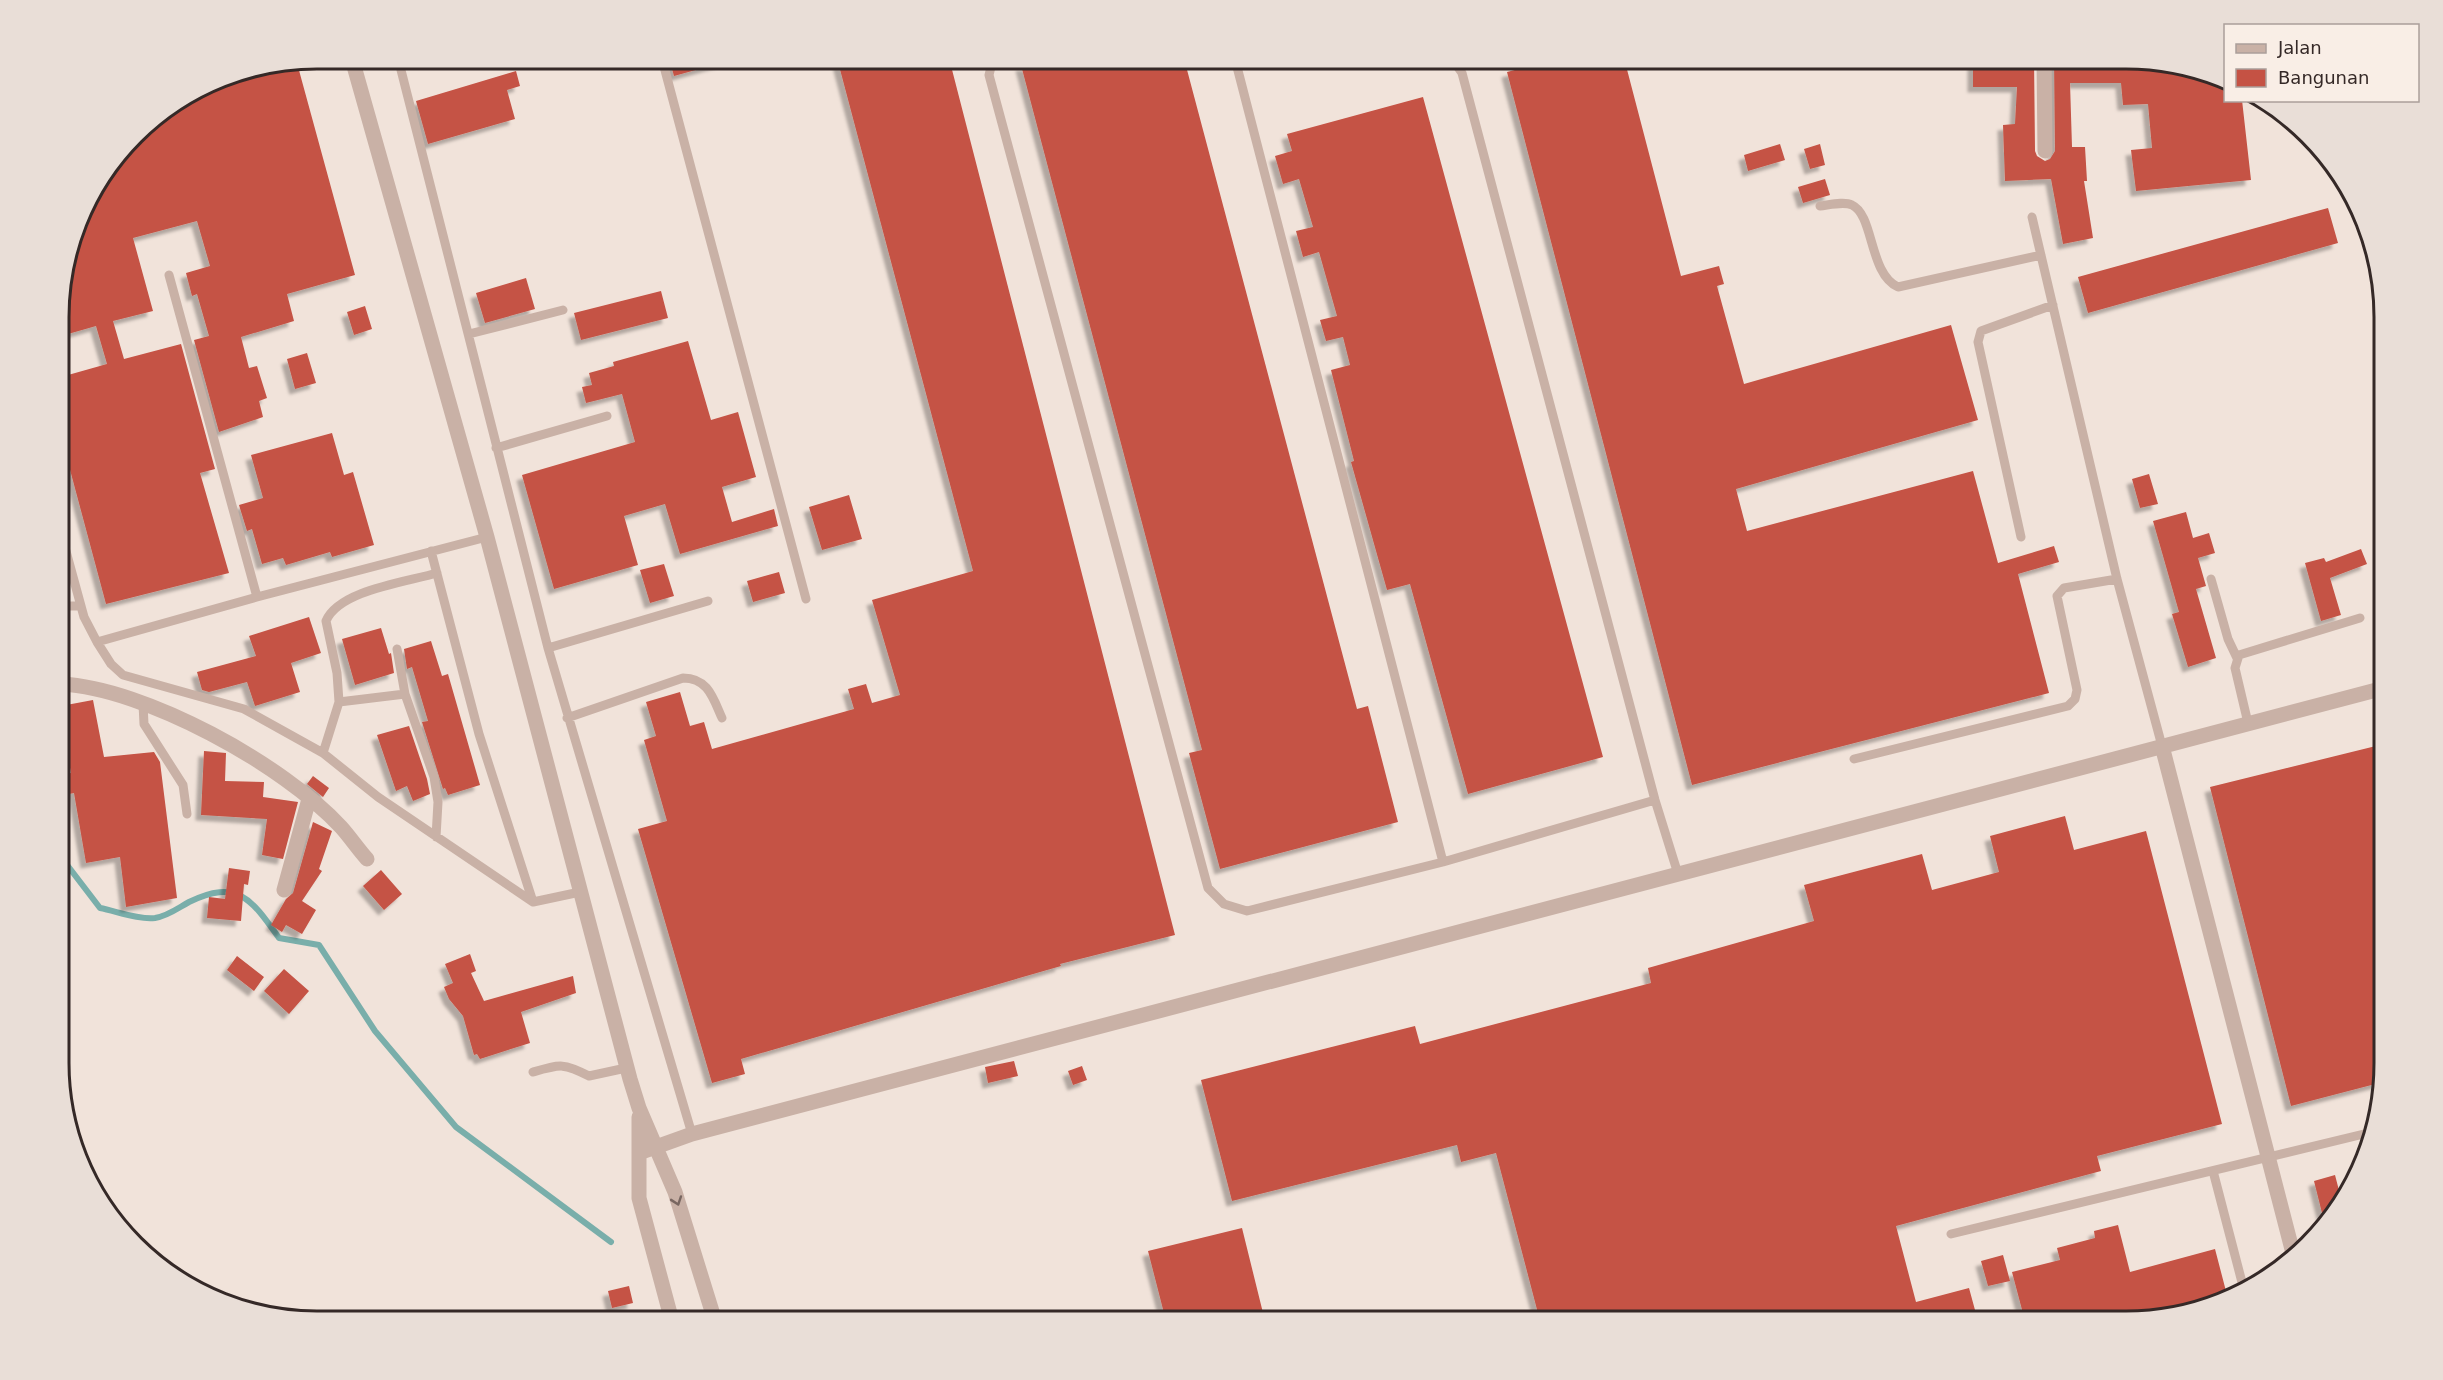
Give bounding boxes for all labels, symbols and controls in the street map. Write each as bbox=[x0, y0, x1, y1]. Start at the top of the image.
legend bbox=[2224, 24, 2419, 102]
text: Jalan bbox=[2277, 37, 2322, 58]
text: Bangunan bbox=[2278, 67, 2369, 88]
one-way arrow bbox=[670, 1195, 683, 1205]

